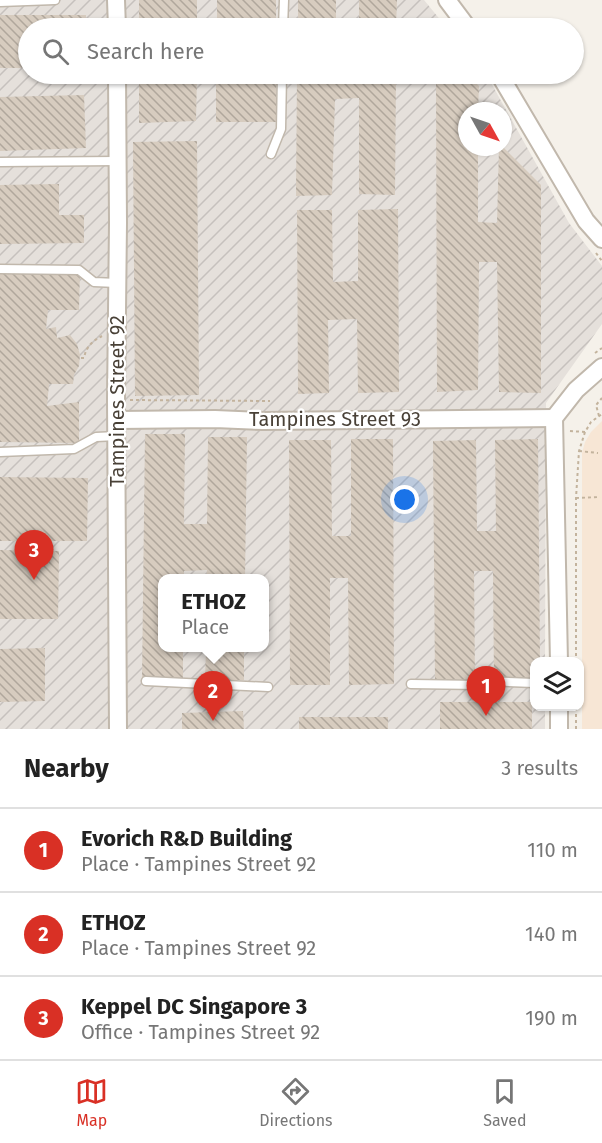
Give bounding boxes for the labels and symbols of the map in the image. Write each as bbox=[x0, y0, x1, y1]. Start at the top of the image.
north arrow bbox=[458, 102, 512, 156]
street label: Tampines Street 92 bbox=[105, 315, 129, 487]
street label: Tampines Street 93 bbox=[249, 407, 421, 431]
your location bbox=[390, 485, 419, 514]
pin: 3 bbox=[15, 530, 54, 580]
pin: 1 bbox=[466, 666, 506, 716]
pin: 2 bbox=[194, 672, 232, 721]

